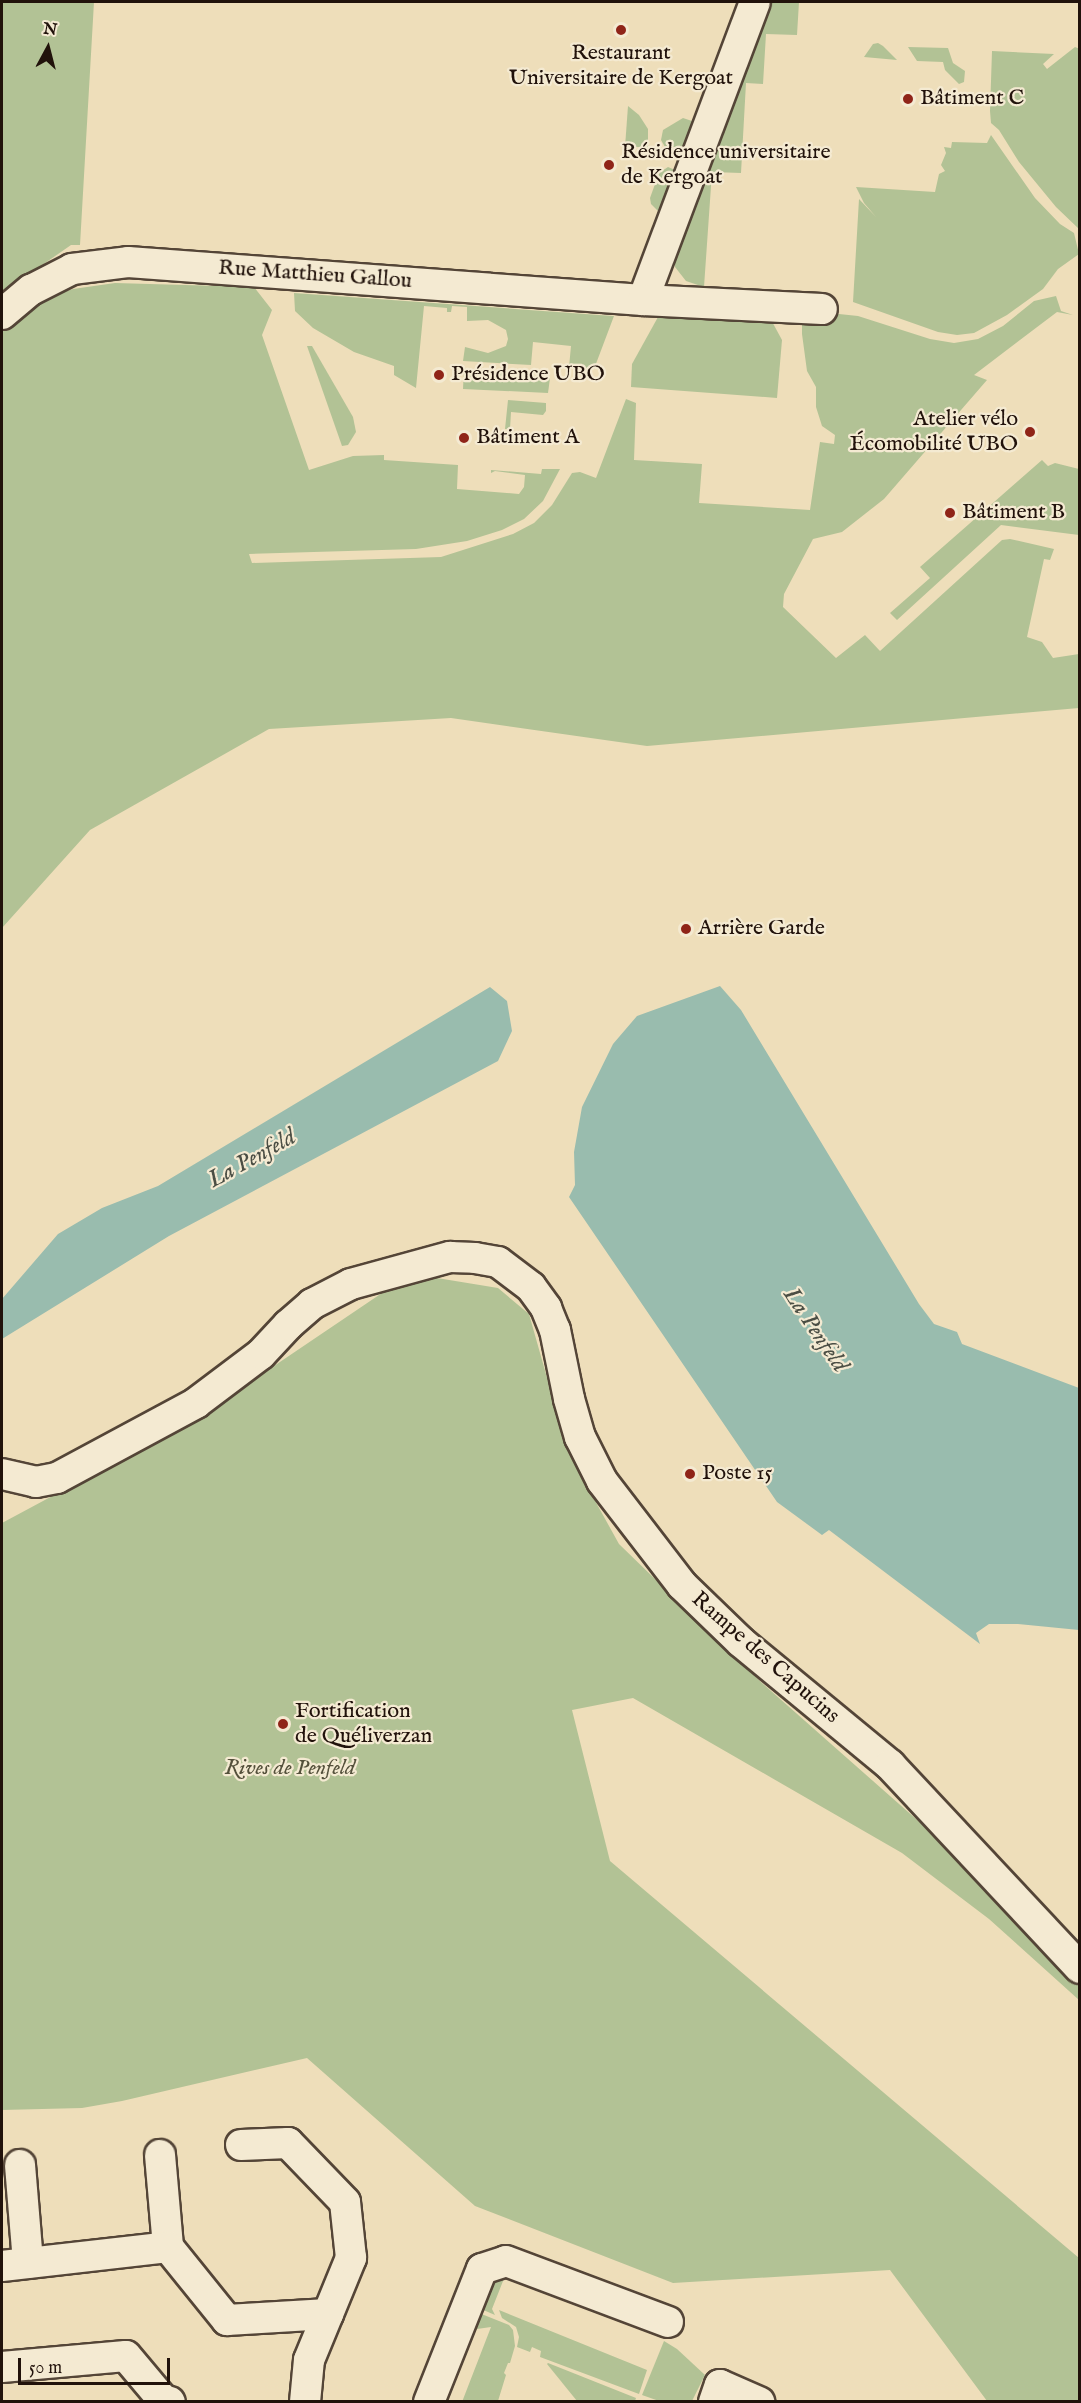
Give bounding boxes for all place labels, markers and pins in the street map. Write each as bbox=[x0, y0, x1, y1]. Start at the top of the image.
marker: Restaurant Universitaire de Kergoat bbox=[614, 23, 628, 37]
place label: Restaurant Universitaire de Kergoat bbox=[509, 40, 733, 92]
place label: Bâtiment C bbox=[920, 86, 1024, 112]
marker: Bâtiment C bbox=[901, 92, 915, 106]
place label: Résidence universitaire de Kergoat bbox=[621, 139, 831, 190]
marker: Résidence universitaire de Kergoat bbox=[602, 158, 616, 172]
place label: Présidence UBO bbox=[451, 362, 605, 388]
marker: Présidence UBO bbox=[432, 368, 446, 382]
place label: Atelier vélo Écomobilité UBO bbox=[849, 406, 1018, 458]
place label: Bâtiment A bbox=[476, 425, 579, 451]
marker: Atelier vélo Écomobilité UBO bbox=[1023, 425, 1037, 439]
marker: Bâtiment A bbox=[457, 431, 471, 445]
place label: Bâtiment B bbox=[962, 500, 1065, 526]
marker: Bâtiment B bbox=[943, 506, 957, 520]
place label: Arrière Garde bbox=[698, 916, 825, 942]
marker: Arrière Garde bbox=[679, 922, 693, 936]
place label: Poste 15 bbox=[702, 1461, 773, 1487]
marker: Poste 15 bbox=[683, 1467, 697, 1481]
place label: Fortification de Quéliverzan bbox=[295, 1698, 432, 1750]
marker: Fortification de Quéliverzan bbox=[276, 1717, 290, 1731]

